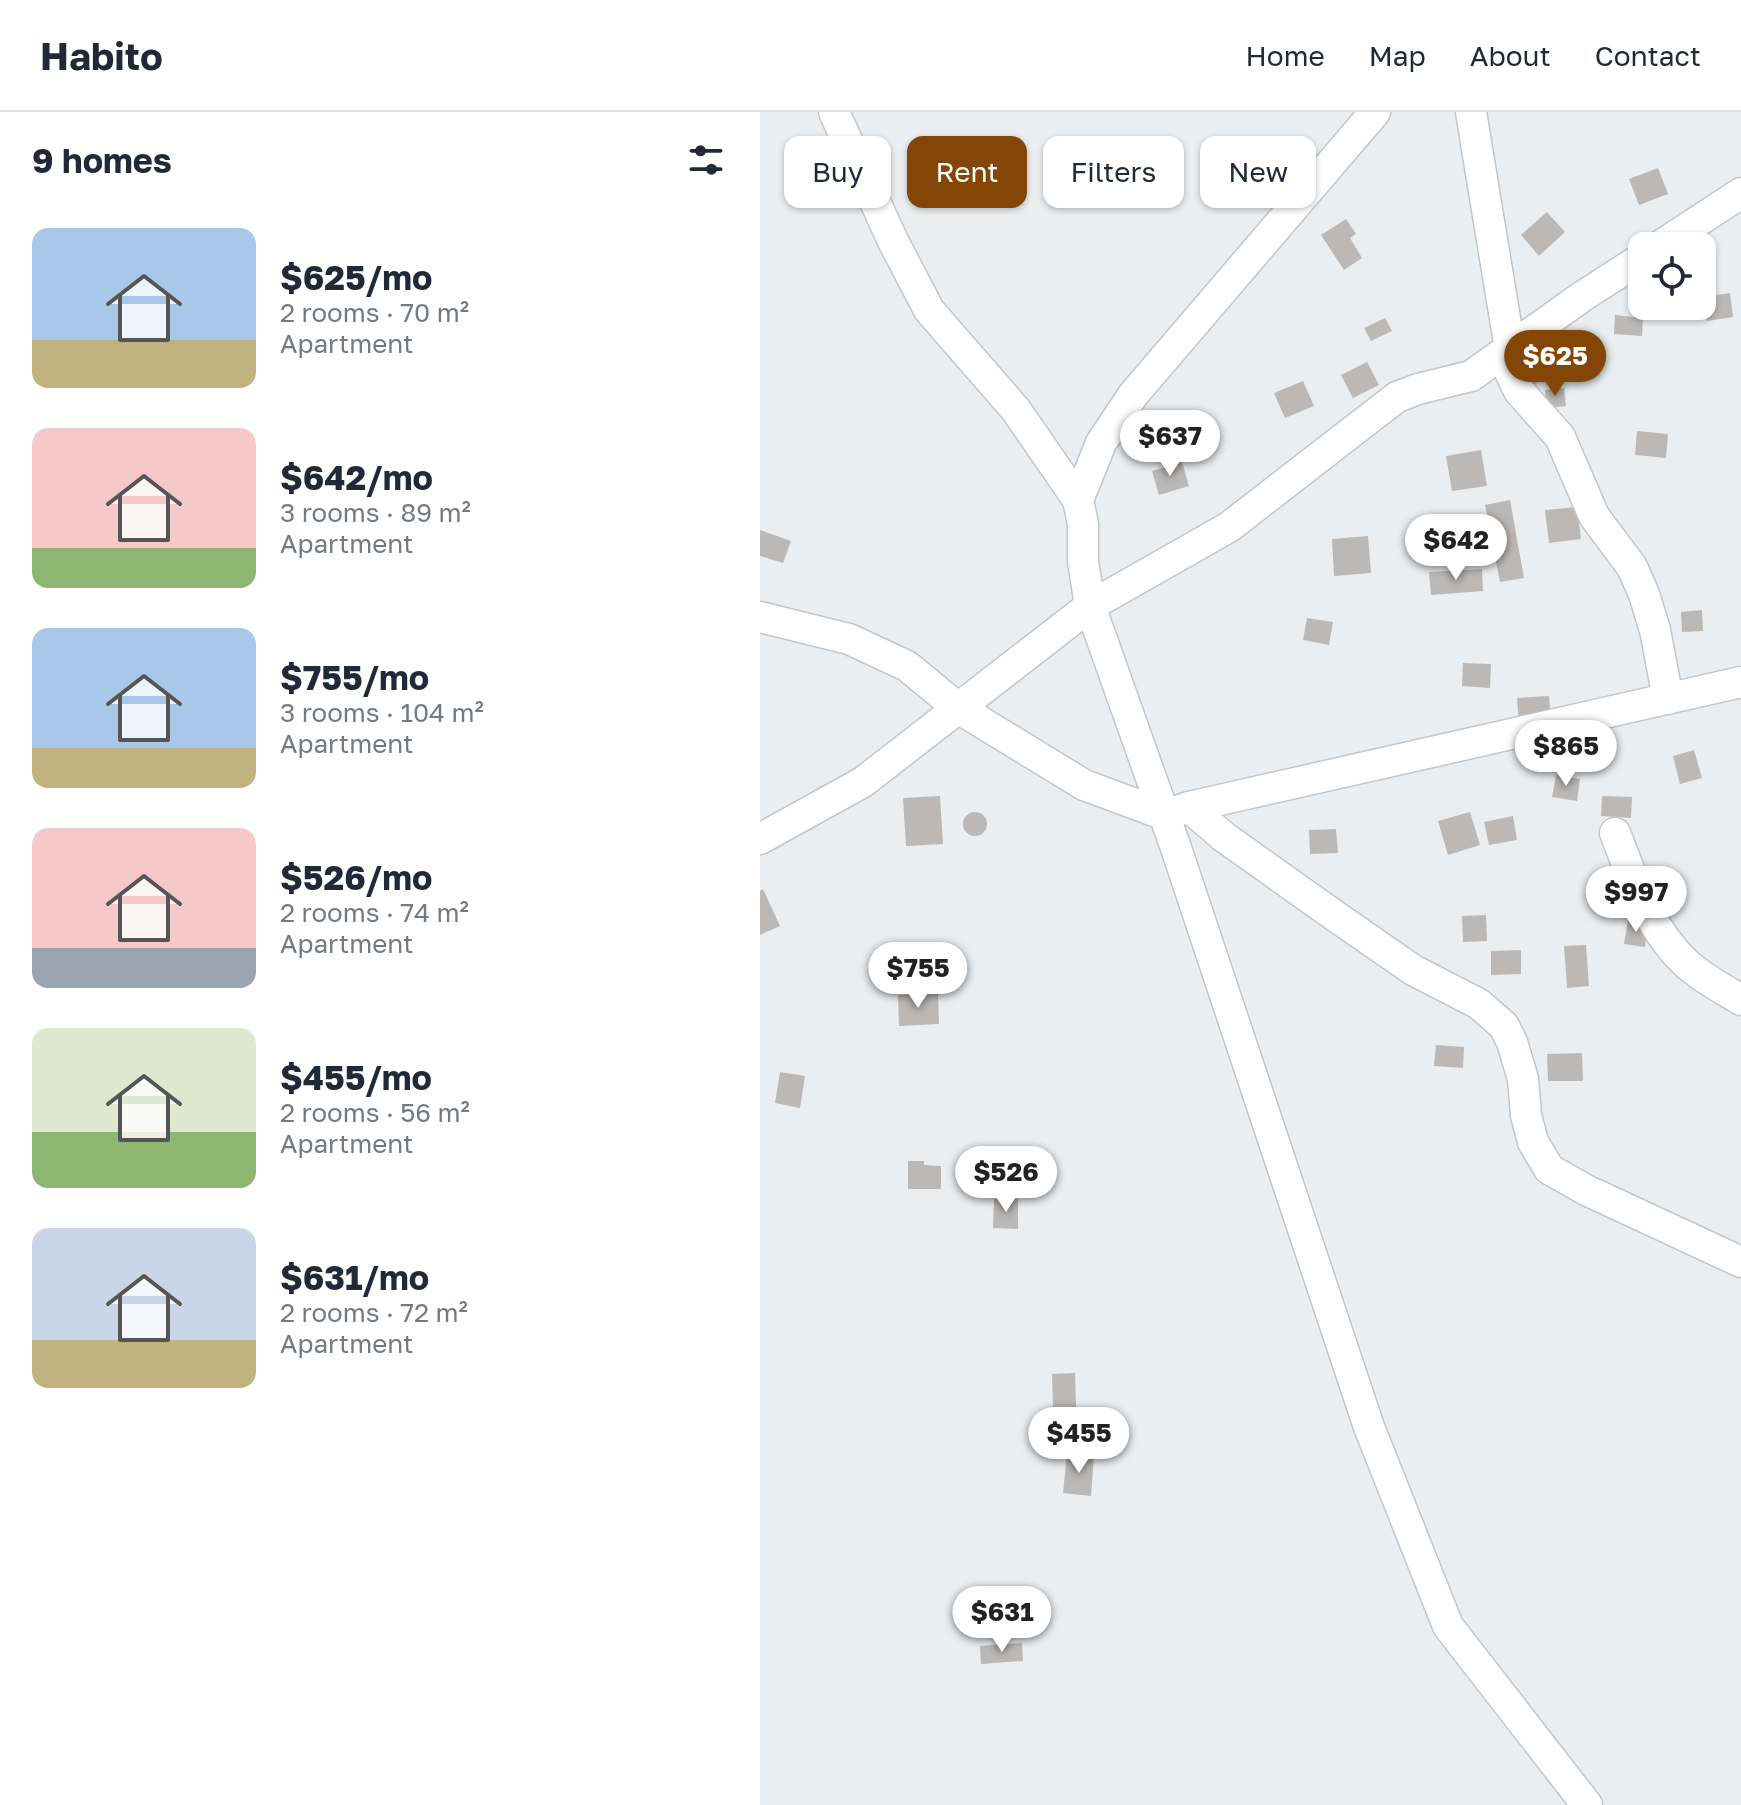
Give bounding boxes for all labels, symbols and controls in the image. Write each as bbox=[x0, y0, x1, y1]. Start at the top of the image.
text: Habito bbox=[40, 33, 163, 78]
text: Home bbox=[1246, 39, 1325, 72]
text: Map bbox=[1369, 39, 1426, 72]
text: About bbox=[1470, 39, 1551, 72]
text: Contact bbox=[1595, 39, 1701, 72]
chip: Buy bbox=[784, 136, 891, 208]
chip: Rent bbox=[907, 136, 1027, 208]
chip: Filters bbox=[1043, 136, 1184, 208]
chip: New bbox=[1200, 136, 1316, 208]
icon: filters bbox=[684, 138, 728, 182]
text: 9 homes bbox=[32, 140, 172, 180]
map controls bbox=[1628, 232, 1716, 320]
button: locate bbox=[1628, 232, 1716, 320]
text: $625/mo bbox=[280, 257, 432, 297]
icon: home bbox=[96, 260, 192, 356]
text: 2 rooms · 70 m² bbox=[280, 297, 469, 328]
text: Apartment bbox=[280, 328, 413, 359]
pin: $625 bbox=[1508, 330, 1602, 398]
text: $625 bbox=[1522, 340, 1588, 371]
pin: $637 bbox=[1123, 410, 1217, 478]
text: $637 bbox=[1138, 420, 1202, 451]
text: $642/mo bbox=[280, 457, 433, 497]
icon: home bbox=[96, 460, 192, 556]
text: 3 rooms · 89 m² bbox=[280, 497, 471, 528]
pin: $642 bbox=[1409, 514, 1503, 582]
text: $642 bbox=[1423, 524, 1489, 555]
text: Apartment bbox=[280, 528, 413, 559]
text: $755/mo bbox=[280, 657, 429, 697]
icon: home bbox=[96, 660, 192, 756]
text: 3 rooms · 104 m² bbox=[280, 697, 484, 728]
pin: $865 bbox=[1519, 720, 1613, 788]
text: Apartment bbox=[280, 728, 413, 759]
text: $865 bbox=[1533, 730, 1599, 761]
text: $526/mo bbox=[280, 857, 432, 897]
icon: home bbox=[96, 860, 192, 956]
pin: $997 bbox=[1589, 866, 1683, 934]
text: $997 bbox=[1604, 876, 1668, 907]
text: 2 rooms · 74 m² bbox=[280, 897, 469, 928]
text: Apartment bbox=[280, 928, 413, 959]
pin: $755 bbox=[871, 942, 965, 1010]
text: $755 bbox=[886, 952, 950, 983]
text: $455/mo bbox=[280, 1057, 432, 1097]
icon: home bbox=[96, 1060, 192, 1156]
text: 2 rooms · 56 m² bbox=[280, 1097, 470, 1128]
text: Apartment bbox=[280, 1128, 413, 1159]
pin: $526 bbox=[959, 1146, 1053, 1214]
text: $526 bbox=[973, 1156, 1039, 1187]
text: $631/mo bbox=[280, 1257, 429, 1297]
icon: home bbox=[96, 1260, 192, 1356]
text: 2 rooms · 72 m² bbox=[280, 1297, 468, 1328]
text: Apartment bbox=[280, 1328, 413, 1359]
pin: $455 bbox=[1032, 1407, 1126, 1475]
text: $455 bbox=[1046, 1417, 1112, 1448]
pin: $631 bbox=[955, 1586, 1049, 1654]
text: $631 bbox=[970, 1596, 1034, 1627]

